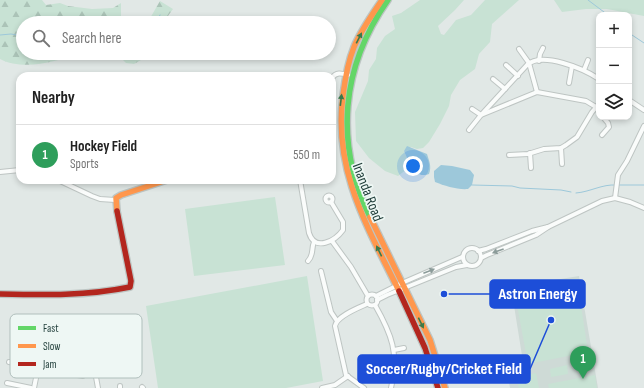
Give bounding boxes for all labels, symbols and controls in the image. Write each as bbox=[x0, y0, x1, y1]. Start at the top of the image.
map controls bbox=[596, 12, 632, 120]
button: + bbox=[596, 12, 632, 48]
search box bbox=[16, 16, 336, 60]
icon: search bbox=[30, 27, 52, 49]
text: Search here bbox=[62, 29, 122, 48]
one-way arrow bbox=[356, 32, 362, 43]
button: − bbox=[596, 48, 632, 84]
button: layers bbox=[596, 84, 632, 120]
text: Nearby bbox=[32, 88, 75, 108]
one-way arrow bbox=[338, 94, 344, 106]
text: Hockey Field bbox=[70, 137, 137, 156]
text: 1 bbox=[42, 147, 48, 163]
text: 550 m bbox=[293, 147, 320, 163]
text: Sports bbox=[70, 156, 99, 172]
your location bbox=[403, 156, 423, 176]
street label: Inanda Road bbox=[348, 160, 387, 224]
one-way arrow bbox=[376, 245, 382, 257]
one-way arrow bbox=[491, 248, 503, 254]
one-way arrow bbox=[424, 268, 436, 274]
callout: Astron Energy bbox=[490, 280, 585, 308]
text: Astron Energy bbox=[497, 285, 578, 304]
legend bbox=[10, 314, 142, 378]
one-way arrow bbox=[418, 317, 425, 328]
text: Fast bbox=[43, 322, 59, 335]
text: Slow bbox=[43, 340, 60, 353]
pin: 1 bbox=[570, 346, 596, 379]
callout: Soccer/Rugby/Cricket Field bbox=[358, 355, 530, 383]
text: Jam bbox=[42, 358, 57, 371]
text: Soccer/Rugby/Cricket Field bbox=[366, 360, 522, 379]

